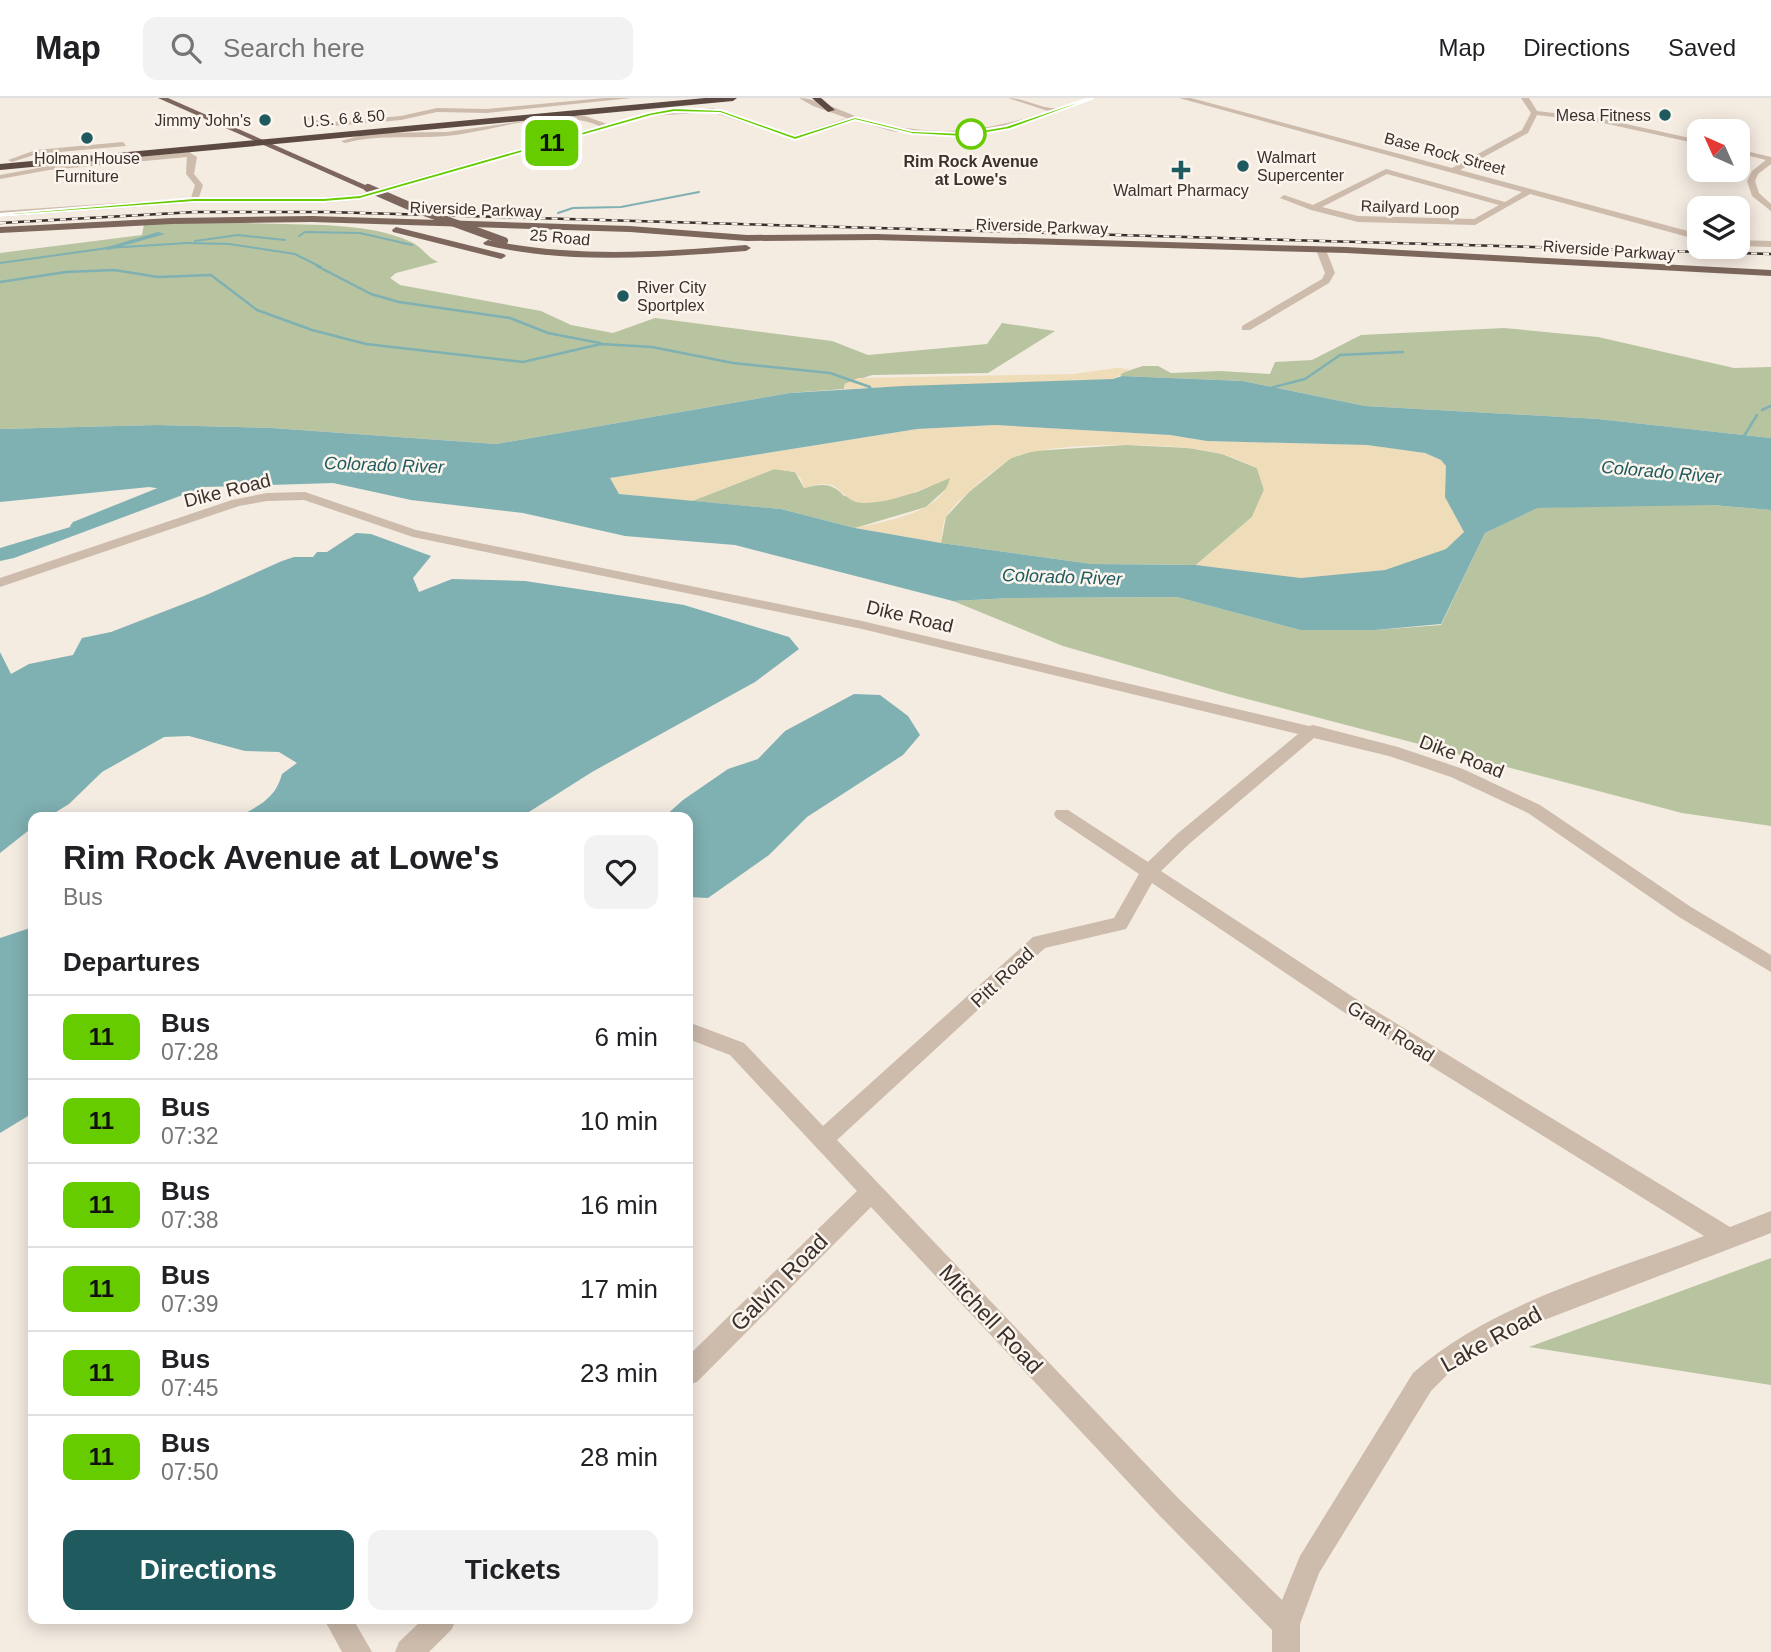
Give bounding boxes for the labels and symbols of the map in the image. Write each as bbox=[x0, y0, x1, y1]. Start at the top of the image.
street label: U.S. 6 & 50 bbox=[303, 106, 386, 131]
place label: Mesa Fitness bbox=[1556, 107, 1651, 124]
marker: Mesa Fitness bbox=[1657, 107, 1673, 123]
place label: Jimmy John's bbox=[155, 112, 251, 129]
marker: Jimmy John's bbox=[257, 112, 273, 128]
marker: Rim Rock Avenue at Lowe's bbox=[956, 119, 986, 149]
north arrow bbox=[1687, 119, 1750, 182]
line badge: 11 bbox=[520, 120, 584, 166]
street label: Base Rock Street bbox=[1383, 129, 1508, 178]
marker: Holman House Furniture bbox=[79, 130, 95, 146]
place label: Walmart Supercenter bbox=[1257, 149, 1345, 184]
place label: Holman House Furniture bbox=[34, 150, 140, 185]
place label: Rim Rock Avenue at Lowe's bbox=[904, 153, 1039, 188]
marker: Walmart Supercenter bbox=[1235, 158, 1251, 174]
marker: Walmart Pharmacy bbox=[1173, 162, 1189, 178]
place label: Walmart Pharmacy bbox=[1113, 182, 1249, 199]
street label: Railyard Loop bbox=[1360, 197, 1460, 218]
street label: Riverside Parkway bbox=[409, 199, 542, 220]
street label: Riverside Parkway bbox=[975, 216, 1108, 237]
street label: 25 Road bbox=[529, 226, 591, 249]
street label: Riverside Parkway bbox=[1542, 237, 1676, 264]
place label: River City Sportplex bbox=[637, 279, 706, 314]
marker: River City Sportplex bbox=[615, 288, 631, 304]
water label: Colorado River bbox=[324, 453, 445, 477]
water label: Colorado River bbox=[1600, 457, 1723, 487]
street label: Dike Road bbox=[182, 470, 273, 511]
water label: Colorado River bbox=[1002, 565, 1123, 589]
street label: Dike Road bbox=[864, 596, 955, 637]
street label: Dike Road bbox=[1417, 731, 1507, 782]
street label: Pitt Road bbox=[967, 943, 1038, 1012]
street label: Grant Road bbox=[1344, 996, 1438, 1066]
street label: Galvin Road bbox=[725, 1228, 833, 1336]
street label: Mitchell Road bbox=[934, 1259, 1048, 1379]
street label: Lake Road bbox=[1436, 1301, 1546, 1377]

